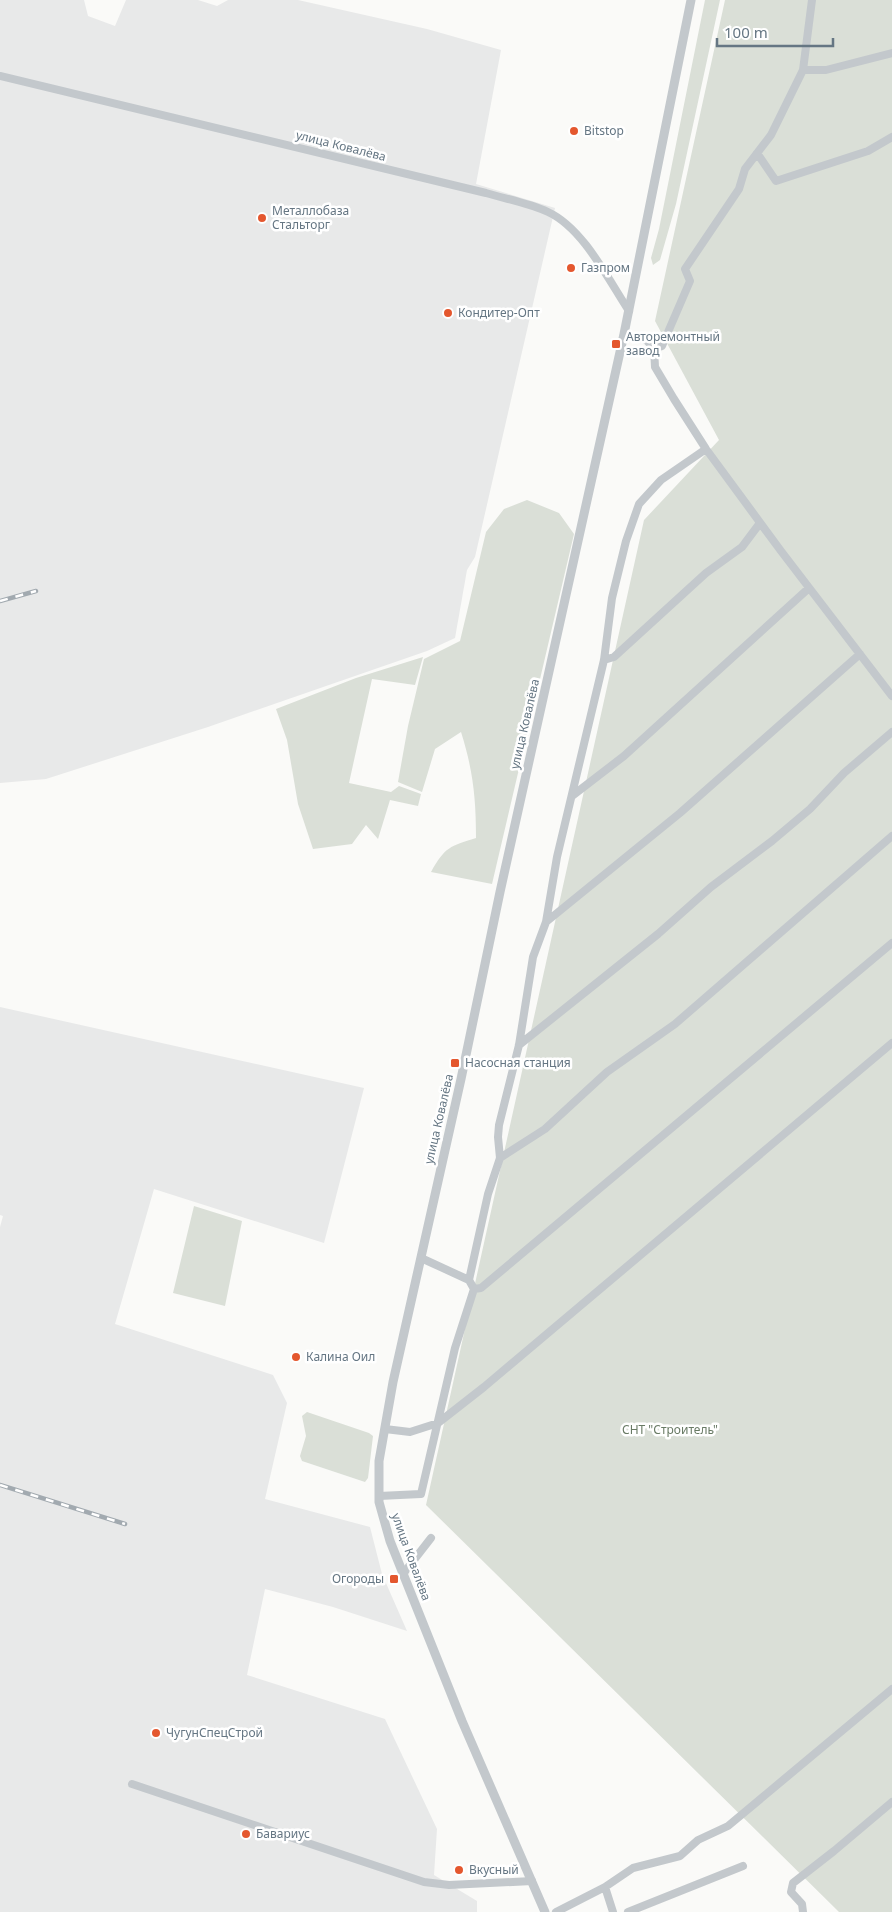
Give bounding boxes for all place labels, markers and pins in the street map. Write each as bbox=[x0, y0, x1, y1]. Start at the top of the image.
place label: Bitstop bbox=[584, 122, 624, 139]
marker: Bitstop bbox=[568, 125, 580, 137]
place label: Металлобаза Стальторг bbox=[272, 202, 349, 233]
marker: Металлобаза Стальторг bbox=[256, 212, 268, 224]
place label: Газпром bbox=[581, 259, 630, 276]
marker: Газпром bbox=[565, 262, 577, 274]
place label: Кондитер-Опт bbox=[458, 304, 540, 321]
marker: Кондитер-Опт bbox=[442, 307, 454, 319]
place label: Авторемонтный завод bbox=[626, 328, 720, 359]
marker: Авторемонтный завод bbox=[610, 338, 622, 350]
place label: Насосная станция bbox=[465, 1054, 571, 1071]
marker: Насосная станция bbox=[449, 1057, 461, 1069]
place label: Калина Оил bbox=[306, 1348, 375, 1365]
marker: Калина Оил bbox=[290, 1351, 302, 1363]
place label: Огороды bbox=[332, 1570, 384, 1587]
marker: Огороды bbox=[388, 1573, 400, 1585]
place label: ЧугунСпецСтрой bbox=[166, 1724, 263, 1741]
marker: ЧугунСпецСтрой bbox=[150, 1727, 162, 1739]
place label: Бавариус bbox=[256, 1825, 310, 1842]
marker: Бавариус bbox=[240, 1828, 252, 1840]
place label: Вкусный bbox=[469, 1861, 519, 1878]
marker: Вкусный bbox=[453, 1864, 465, 1876]

